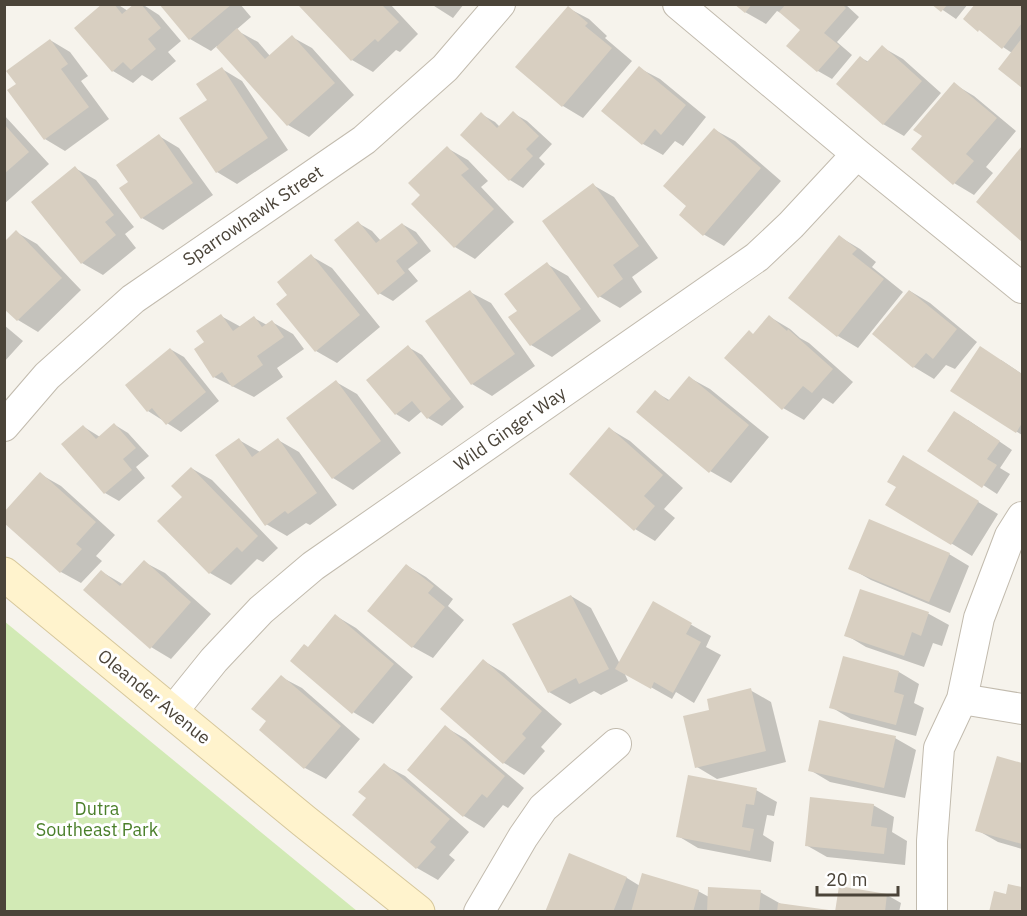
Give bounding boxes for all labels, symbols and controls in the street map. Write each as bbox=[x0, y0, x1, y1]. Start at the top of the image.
street label: Sparrowhawk Street bbox=[178, 160, 327, 271]
street label: Wild Ginger Way bbox=[449, 381, 570, 476]
street label: Oleander Avenue bbox=[93, 644, 216, 749]
park label: Dutra Southeast Park bbox=[36, 797, 159, 841]
scale bar bbox=[817, 859, 898, 897]
text: 20 m bbox=[826, 868, 868, 891]

